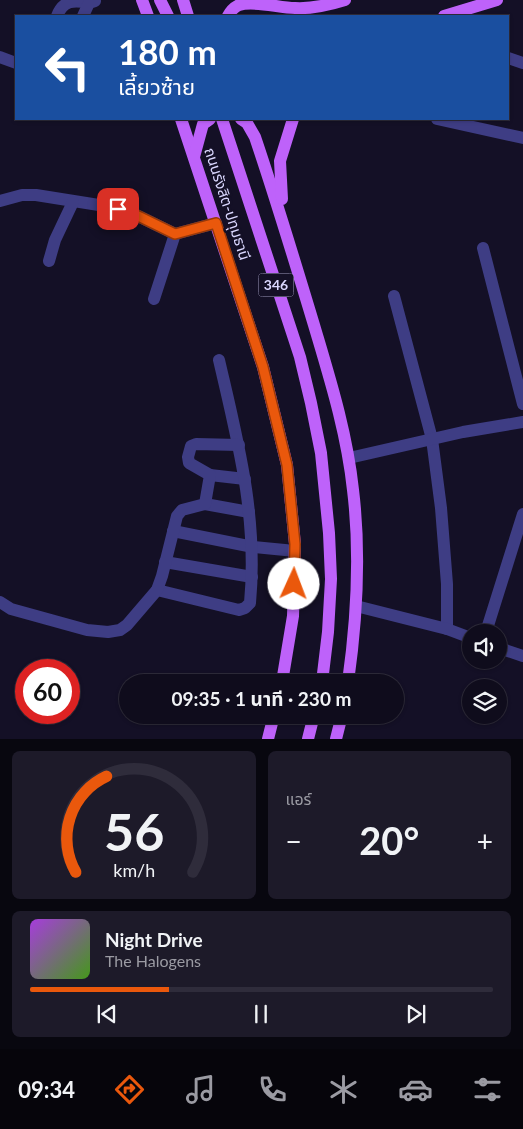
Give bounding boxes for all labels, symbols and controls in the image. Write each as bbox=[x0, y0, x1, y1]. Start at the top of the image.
text: 180 m bbox=[118, 30, 217, 72]
icon: left bbox=[35, 35, 100, 100]
text: เลี้ยวซ้าย bbox=[118, 73, 195, 100]
street label: ถนนรังสิต-ปทุมธานี bbox=[200, 145, 255, 263]
pin bbox=[97, 188, 139, 230]
icon: arrive bbox=[104, 195, 132, 223]
road number: 346 bbox=[258, 274, 294, 296]
position arrow bbox=[267, 557, 319, 609]
map controls bbox=[462, 624, 507, 724]
button: sound bbox=[462, 624, 507, 669]
speed limit sign: 60 bbox=[15, 659, 80, 724]
button: layers bbox=[462, 679, 507, 724]
text: 09:35 · 1 นาที · 230 m bbox=[172, 687, 351, 710]
text: แอร์ bbox=[286, 789, 311, 808]
text: 56 bbox=[104, 800, 164, 862]
text: 20° bbox=[359, 817, 419, 863]
text: − bbox=[286, 824, 302, 858]
text: + bbox=[477, 824, 493, 858]
text: km/h bbox=[113, 859, 155, 881]
text: Night Drive bbox=[105, 928, 203, 951]
text: The Halogens bbox=[105, 951, 201, 970]
icon: previous bbox=[93, 1000, 121, 1028]
icon: pause bbox=[247, 1000, 275, 1028]
icon: next bbox=[402, 1000, 430, 1028]
icon: directions bbox=[112, 1072, 147, 1107]
icon: music bbox=[183, 1072, 218, 1107]
icon: phone bbox=[255, 1072, 290, 1107]
icon: climate bbox=[326, 1072, 361, 1107]
icon: car bbox=[398, 1072, 433, 1107]
icon: filters bbox=[470, 1072, 505, 1107]
text: 09:34 bbox=[18, 1076, 75, 1103]

